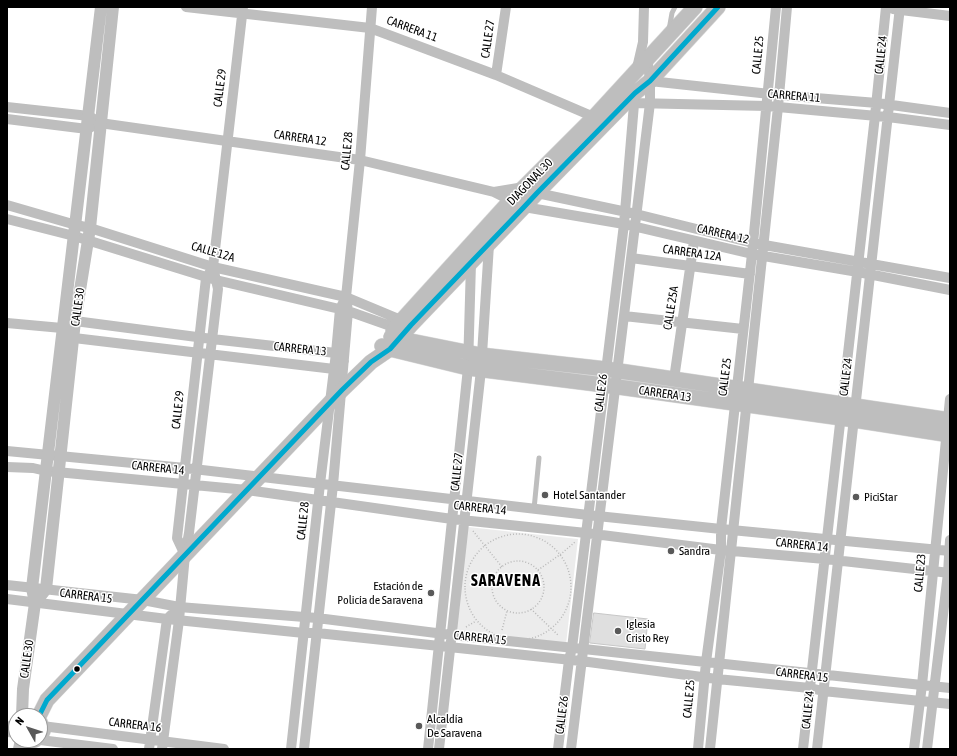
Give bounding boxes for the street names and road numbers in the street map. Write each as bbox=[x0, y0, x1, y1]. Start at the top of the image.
street label: CARRERA 11 bbox=[385, 13, 439, 45]
street label: CALLE 27 bbox=[478, 19, 498, 59]
street label: CALLE 25 bbox=[749, 35, 767, 75]
street label: CALLE 24 bbox=[872, 35, 890, 75]
street label: CALLE 29 bbox=[211, 68, 229, 108]
street label: CARRERA 11 bbox=[767, 87, 821, 105]
street label: CARRERA 12 bbox=[273, 127, 327, 149]
street label: CALLE 28 bbox=[338, 131, 356, 171]
street label: DIAGONAL 30 bbox=[504, 156, 556, 208]
street label: CARRERA 12 bbox=[695, 221, 751, 247]
street label: CALLE 12A bbox=[190, 239, 236, 265]
street label: CARRERA 12A bbox=[662, 242, 722, 264]
street label: CALLE 25A bbox=[660, 285, 682, 331]
street label: CALLE 30 bbox=[68, 287, 88, 327]
street label: CARRERA 13 bbox=[273, 339, 327, 359]
street label: CALLE 25 bbox=[716, 357, 734, 397]
street label: CALLE 24 bbox=[837, 357, 855, 397]
street label: CALLE 26 bbox=[592, 373, 610, 413]
street label: CARRERA 13 bbox=[638, 383, 692, 405]
street label: CALLE 29 bbox=[169, 390, 187, 430]
street label: CALLE 27 bbox=[448, 452, 466, 492]
street label: CARRERA 14 bbox=[131, 458, 185, 478]
street label: CARRERA 14 bbox=[453, 498, 507, 518]
street label: CALLE 28 bbox=[294, 501, 312, 541]
street label: CARRERA 14 bbox=[775, 535, 829, 555]
street label: CALLE 23 bbox=[911, 553, 929, 593]
street label: CARRERA 15 bbox=[59, 586, 113, 606]
street label: CARRERA 15 bbox=[453, 628, 507, 648]
street label: CALLE 30 bbox=[17, 639, 37, 679]
street label: CARRERA 15 bbox=[775, 665, 829, 685]
street label: CALLE 25 bbox=[680, 679, 698, 719]
street label: CALLE 24 bbox=[799, 690, 817, 730]
street label: CALLE 26 bbox=[553, 695, 571, 735]
street label: CARRERA 16 bbox=[108, 715, 162, 735]

